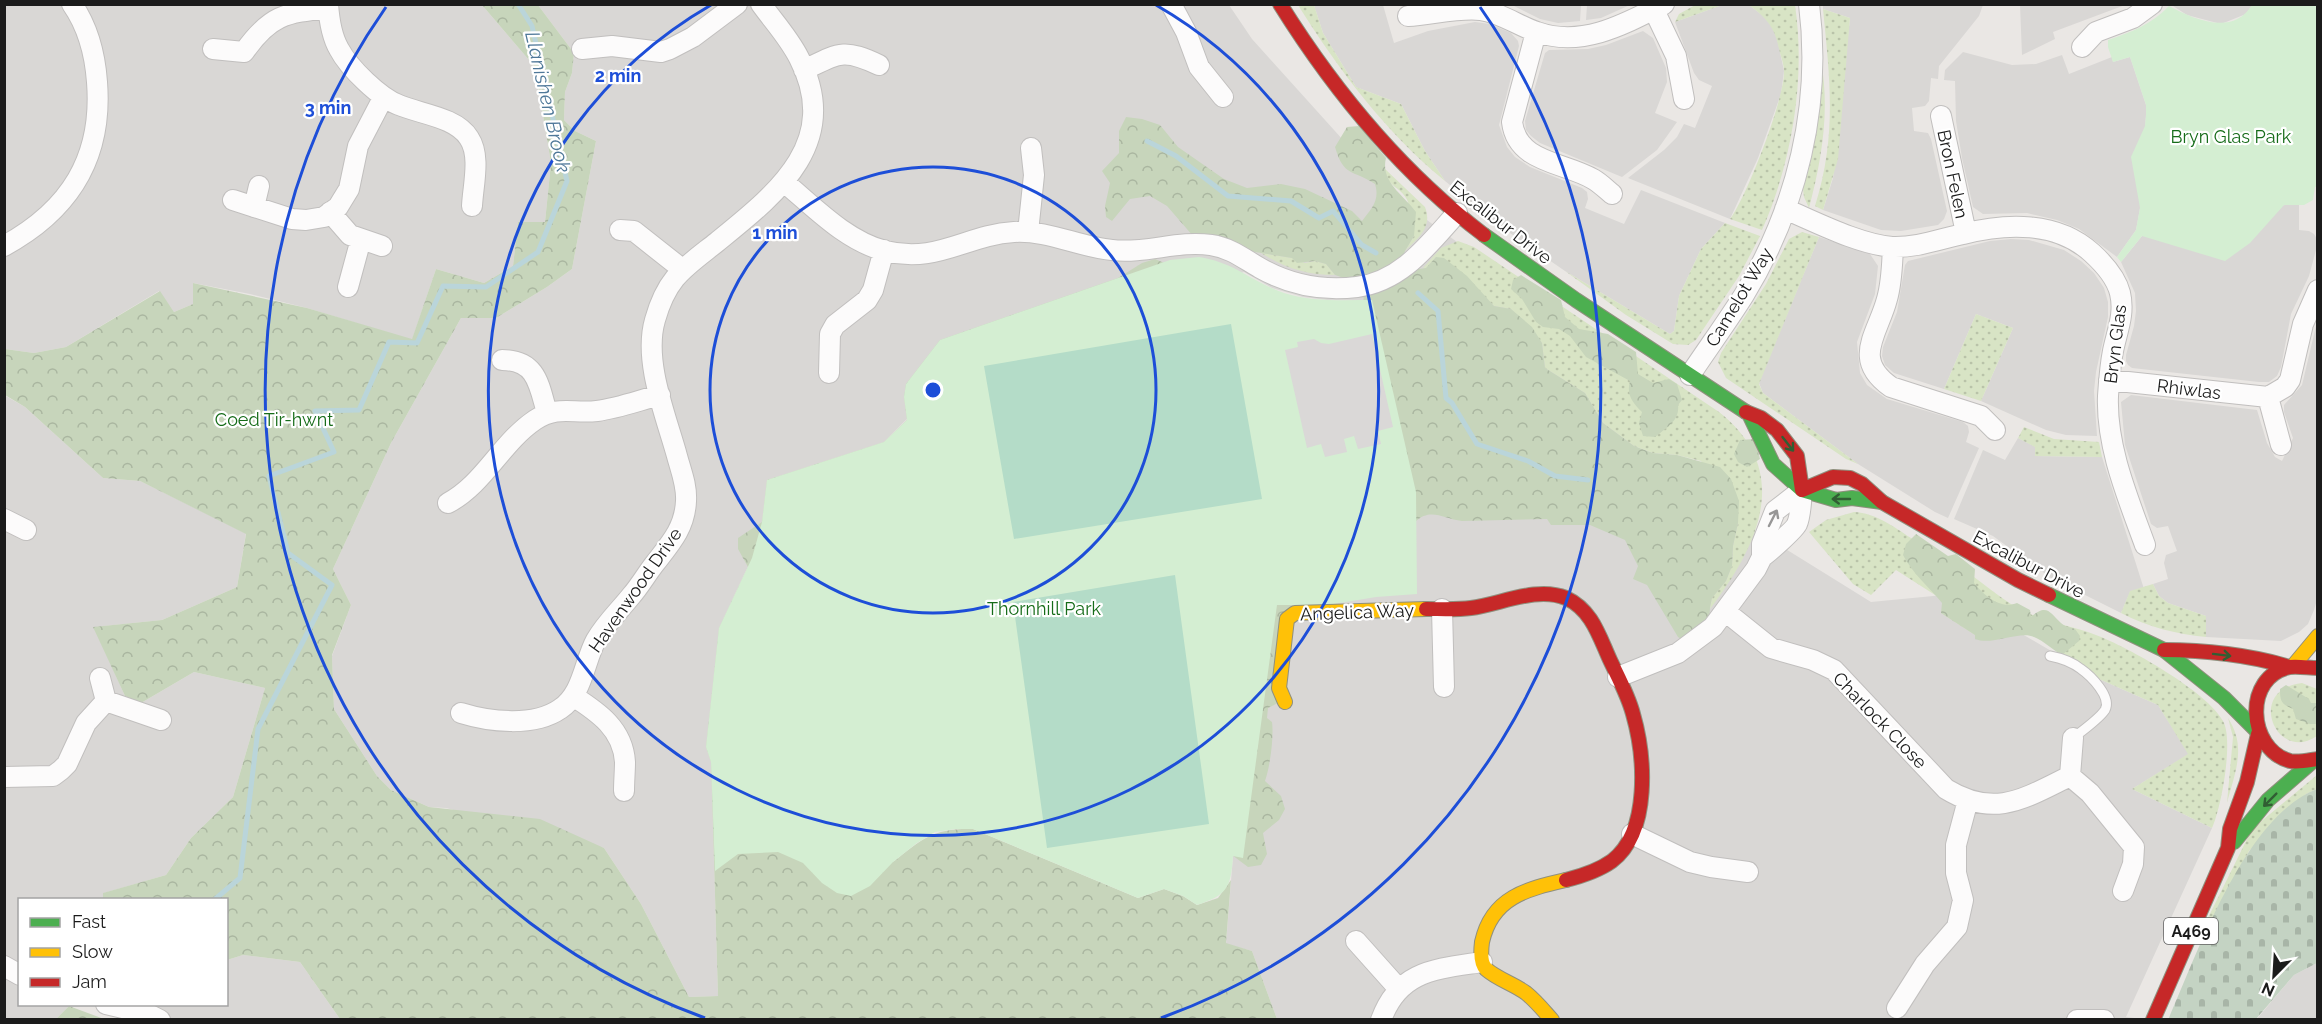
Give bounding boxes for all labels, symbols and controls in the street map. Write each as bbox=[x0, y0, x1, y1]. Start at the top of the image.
water label: Llanishen Brook bbox=[520, 29, 576, 175]
text: 2 min bbox=[595, 65, 641, 86]
text: 3 min bbox=[305, 97, 351, 118]
park label: Bryn Glas Park bbox=[2171, 126, 2292, 147]
street label: Bron Felen bbox=[1933, 128, 1973, 220]
street label: Excalibur Drive bbox=[1446, 176, 1556, 269]
text: 1 min bbox=[752, 222, 798, 243]
street label: Camelot Way bbox=[1701, 243, 1777, 350]
street label: Bryn Glas bbox=[2100, 303, 2130, 385]
street label: Rhiwlas bbox=[2156, 375, 2222, 403]
centre of rings bbox=[923, 380, 943, 400]
park label: Coed Tir-hwnt bbox=[215, 409, 333, 430]
one-way arrow bbox=[1781, 436, 1794, 452]
one-way arrow bbox=[1832, 493, 1852, 505]
one-way arrow bbox=[1768, 509, 1780, 527]
street label: Havenwood Drive bbox=[584, 523, 686, 656]
street label: Excalibur Drive bbox=[1970, 526, 2089, 602]
park label: Thornhill Park bbox=[987, 598, 1101, 619]
street label: Angelica Way bbox=[1300, 600, 1415, 624]
one-way arrow bbox=[2212, 650, 2231, 661]
street label: Charlock Close bbox=[1829, 667, 1932, 773]
one-way arrow bbox=[2262, 792, 2277, 807]
legend bbox=[18, 898, 228, 1006]
text: Fast bbox=[72, 911, 106, 932]
road number: A469 bbox=[2164, 918, 2218, 944]
text: Slow bbox=[72, 941, 113, 962]
north arrow bbox=[2244, 946, 2304, 1006]
text: Jam bbox=[72, 971, 107, 992]
text: N bbox=[2259, 978, 2278, 1000]

